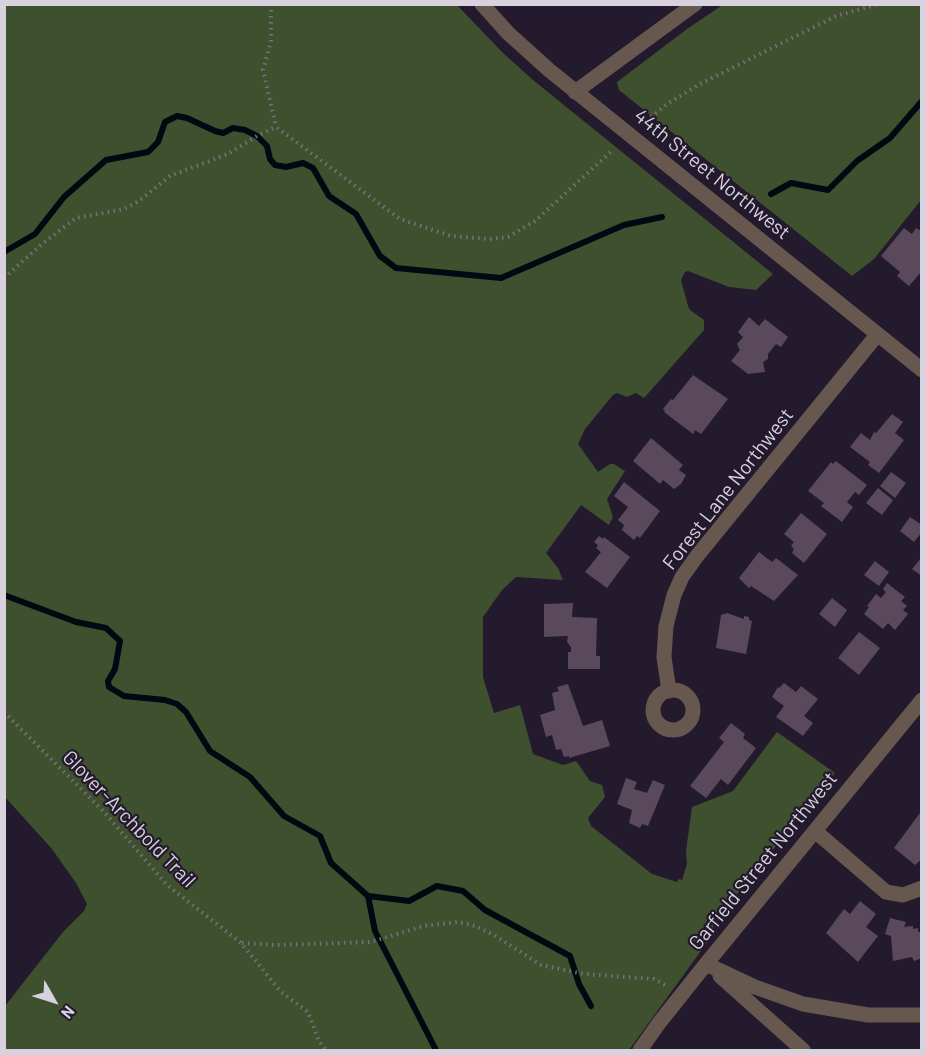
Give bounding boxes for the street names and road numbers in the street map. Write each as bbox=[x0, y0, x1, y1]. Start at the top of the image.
street label: 44th Street Northwest bbox=[629, 104, 795, 244]
street label: Forest Lane Northwest bbox=[658, 404, 798, 574]
street label: Glover-Archbold Trail bbox=[57, 745, 201, 893]
street label: Garfield Street Northwest bbox=[684, 767, 842, 955]

